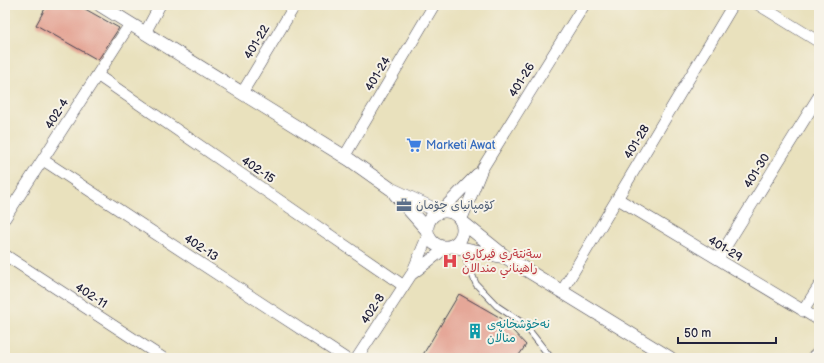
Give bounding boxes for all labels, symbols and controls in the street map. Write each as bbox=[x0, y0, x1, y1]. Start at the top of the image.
street label: 401-22 bbox=[241, 22, 273, 62]
street label: 401-24 bbox=[362, 53, 394, 94]
street label: 401-26 bbox=[506, 60, 538, 100]
street label: 402-4 bbox=[42, 95, 73, 132]
street label: 401-28 bbox=[621, 122, 653, 162]
supermarket icon: Marketi Awat bbox=[405, 136, 423, 154]
place label: Marketi Awat bbox=[426, 138, 496, 153]
street label: 401-30 bbox=[741, 151, 773, 191]
street label: 402-15 bbox=[238, 153, 278, 187]
office icon: کۆمپانیای چۆمان bbox=[395, 196, 413, 214]
place label: کۆمپانیای چۆمان bbox=[416, 198, 495, 213]
street label: 402-13 bbox=[181, 231, 221, 265]
street label: 401-29 bbox=[705, 233, 745, 265]
place label: سةنتةري فيركاري راهيناني مندالان bbox=[462, 247, 542, 279]
hospital icon: سةنتةري فيركاري راهيناني مندالان bbox=[441, 252, 459, 270]
street label: 402-11 bbox=[72, 280, 110, 312]
street label: 402-8 bbox=[358, 291, 388, 327]
place label: نەخۆشخانەی مناڵان bbox=[487, 317, 550, 346]
scale bar bbox=[678, 319, 776, 345]
building icon: نەخۆشخانەی مناڵان bbox=[466, 322, 484, 340]
text: 50 m bbox=[684, 326, 711, 341]

